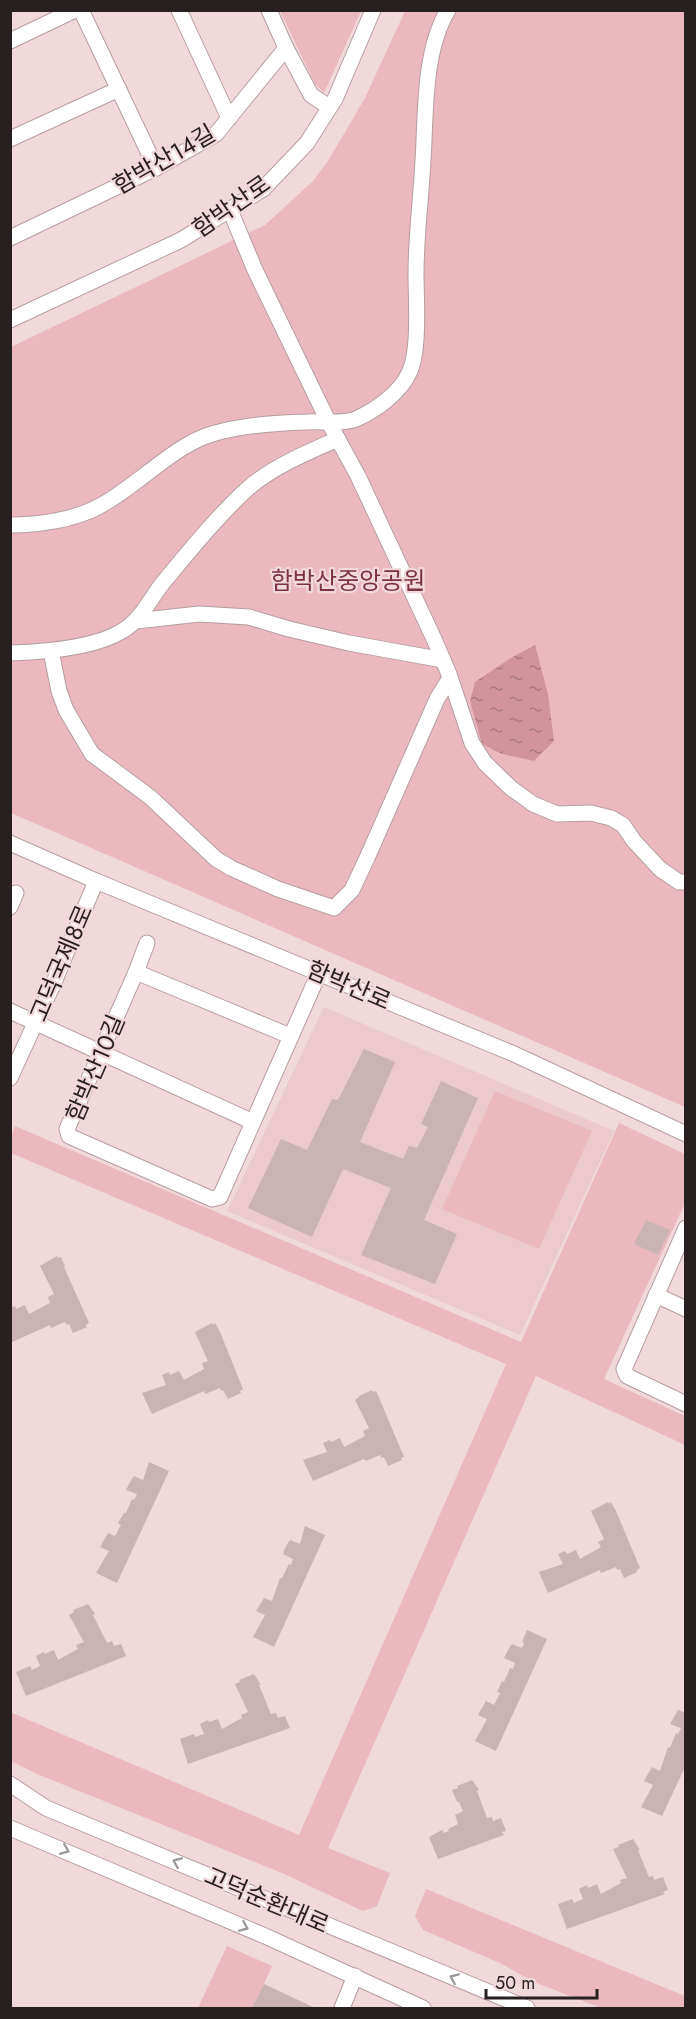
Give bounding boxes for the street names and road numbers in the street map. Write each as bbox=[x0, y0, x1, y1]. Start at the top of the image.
street label: 함박산14길 bbox=[106, 116, 222, 202]
street label: 함박산로 bbox=[185, 166, 277, 246]
street label: 고덕국제8로 bbox=[21, 899, 101, 1027]
street label: 함박산로 bbox=[302, 952, 396, 1018]
street label: 함박산10길 bbox=[57, 1009, 133, 1127]
street label: 고덕순환대로 bbox=[199, 1858, 335, 1942]

